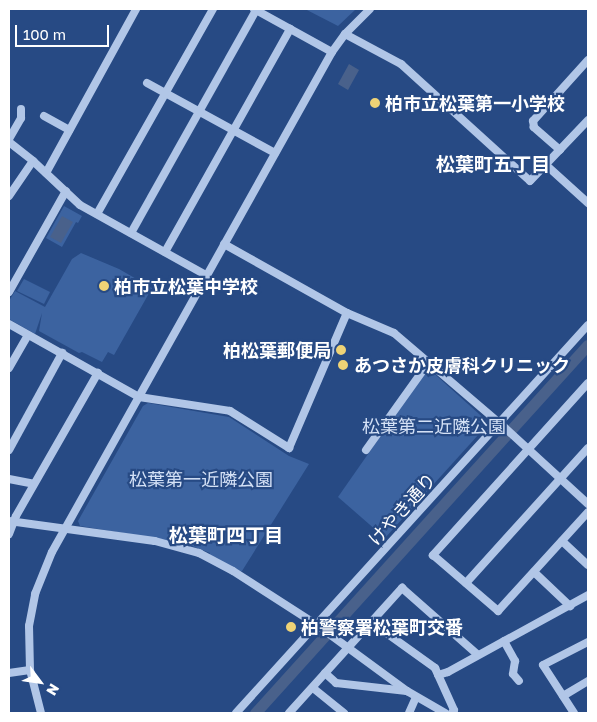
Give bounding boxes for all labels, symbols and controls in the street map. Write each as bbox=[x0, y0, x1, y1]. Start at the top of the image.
scale bar bbox=[18, 15, 111, 47]
text: 100 m bbox=[23, 25, 66, 43]
place label: 柏市立松葉第一小学校 bbox=[385, 92, 565, 114]
marker: 柏市立松葉第一小学校 bbox=[369, 97, 381, 109]
district label: 松葉町五丁目 bbox=[436, 153, 550, 175]
place label: 柏市立松葉中学校 bbox=[114, 275, 258, 297]
marker: 柏市立松葉中学校 bbox=[98, 280, 110, 292]
place label: 柏松葉郵便局 bbox=[223, 339, 331, 361]
marker: 柏松葉郵便局 bbox=[335, 344, 347, 356]
place label: あつさか皮膚科クリニック bbox=[354, 354, 570, 376]
marker: あつさか皮膚科クリニック bbox=[336, 358, 350, 372]
park label: 松葉第二近隣公園 bbox=[362, 415, 506, 437]
park label: 松葉第一近隣公園 bbox=[129, 468, 273, 490]
street label: けやき通り bbox=[364, 468, 440, 550]
district label: 松葉町四丁目 bbox=[169, 524, 283, 546]
place label: 柏警察署松葉町交番 bbox=[301, 616, 463, 638]
marker: 柏警察署松葉町交番 bbox=[285, 621, 297, 633]
north arrow bbox=[15, 657, 65, 707]
text: N bbox=[43, 681, 63, 699]

